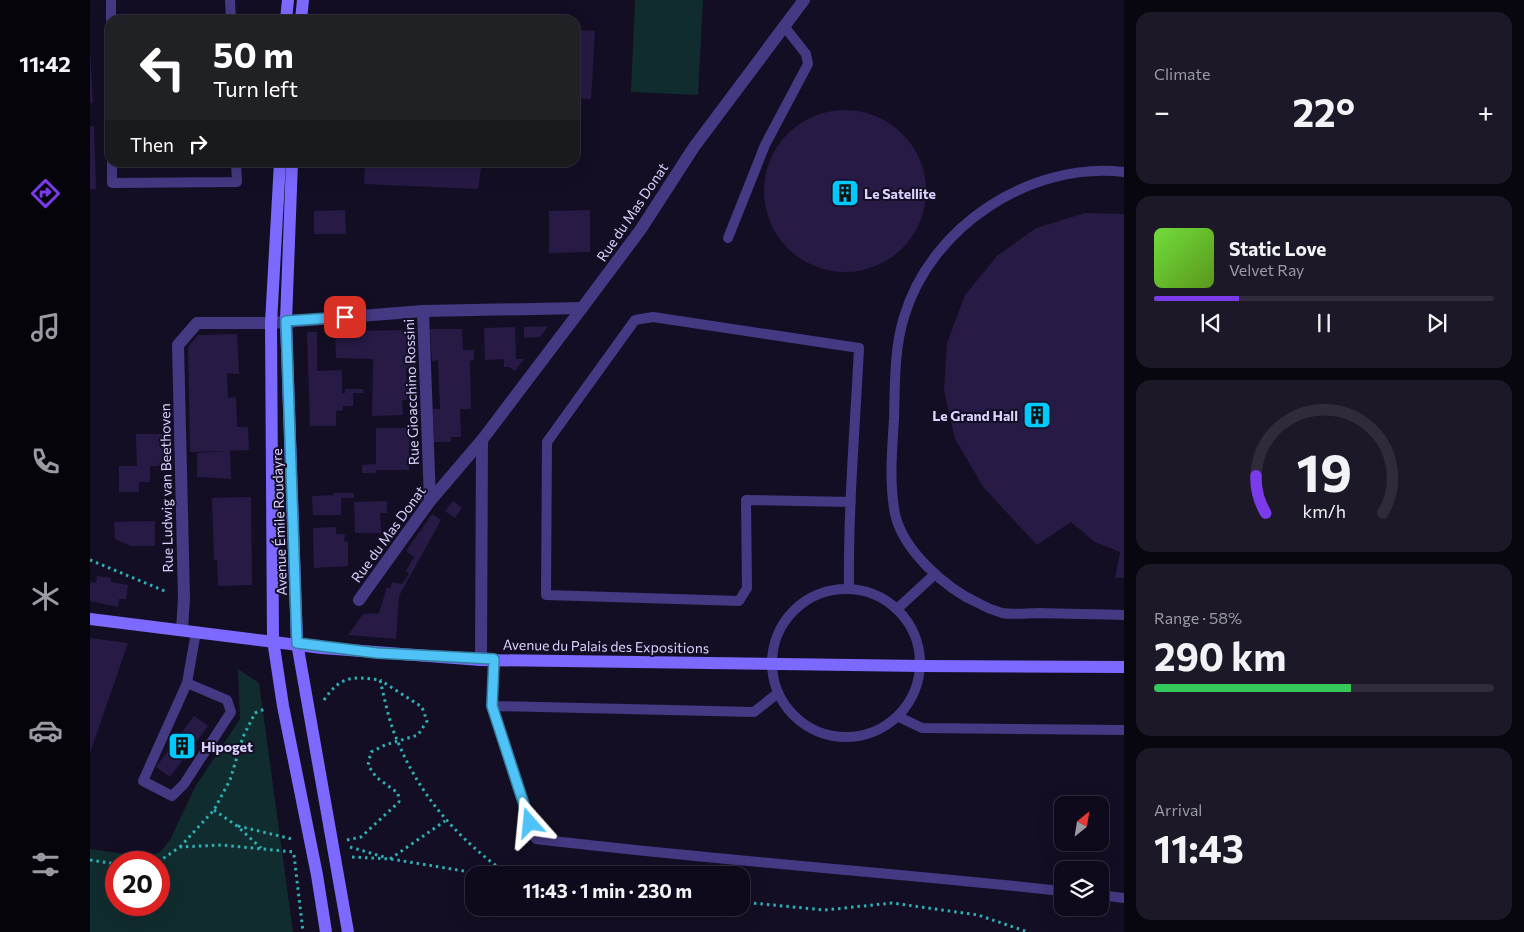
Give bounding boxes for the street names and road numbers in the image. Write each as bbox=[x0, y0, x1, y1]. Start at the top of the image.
street label: Rue du Mas Donat bbox=[593, 159, 671, 264]
street label: Rue Gioacchino Rossini bbox=[400, 319, 422, 465]
street label: Rue Ludwig van Beethoven bbox=[156, 403, 176, 573]
street label: Avenue Émile Roudayre bbox=[268, 448, 290, 596]
street label: Rue du Mas Donat bbox=[347, 482, 429, 586]
street label: Avenue du Palais des Expositions bbox=[503, 636, 709, 656]

